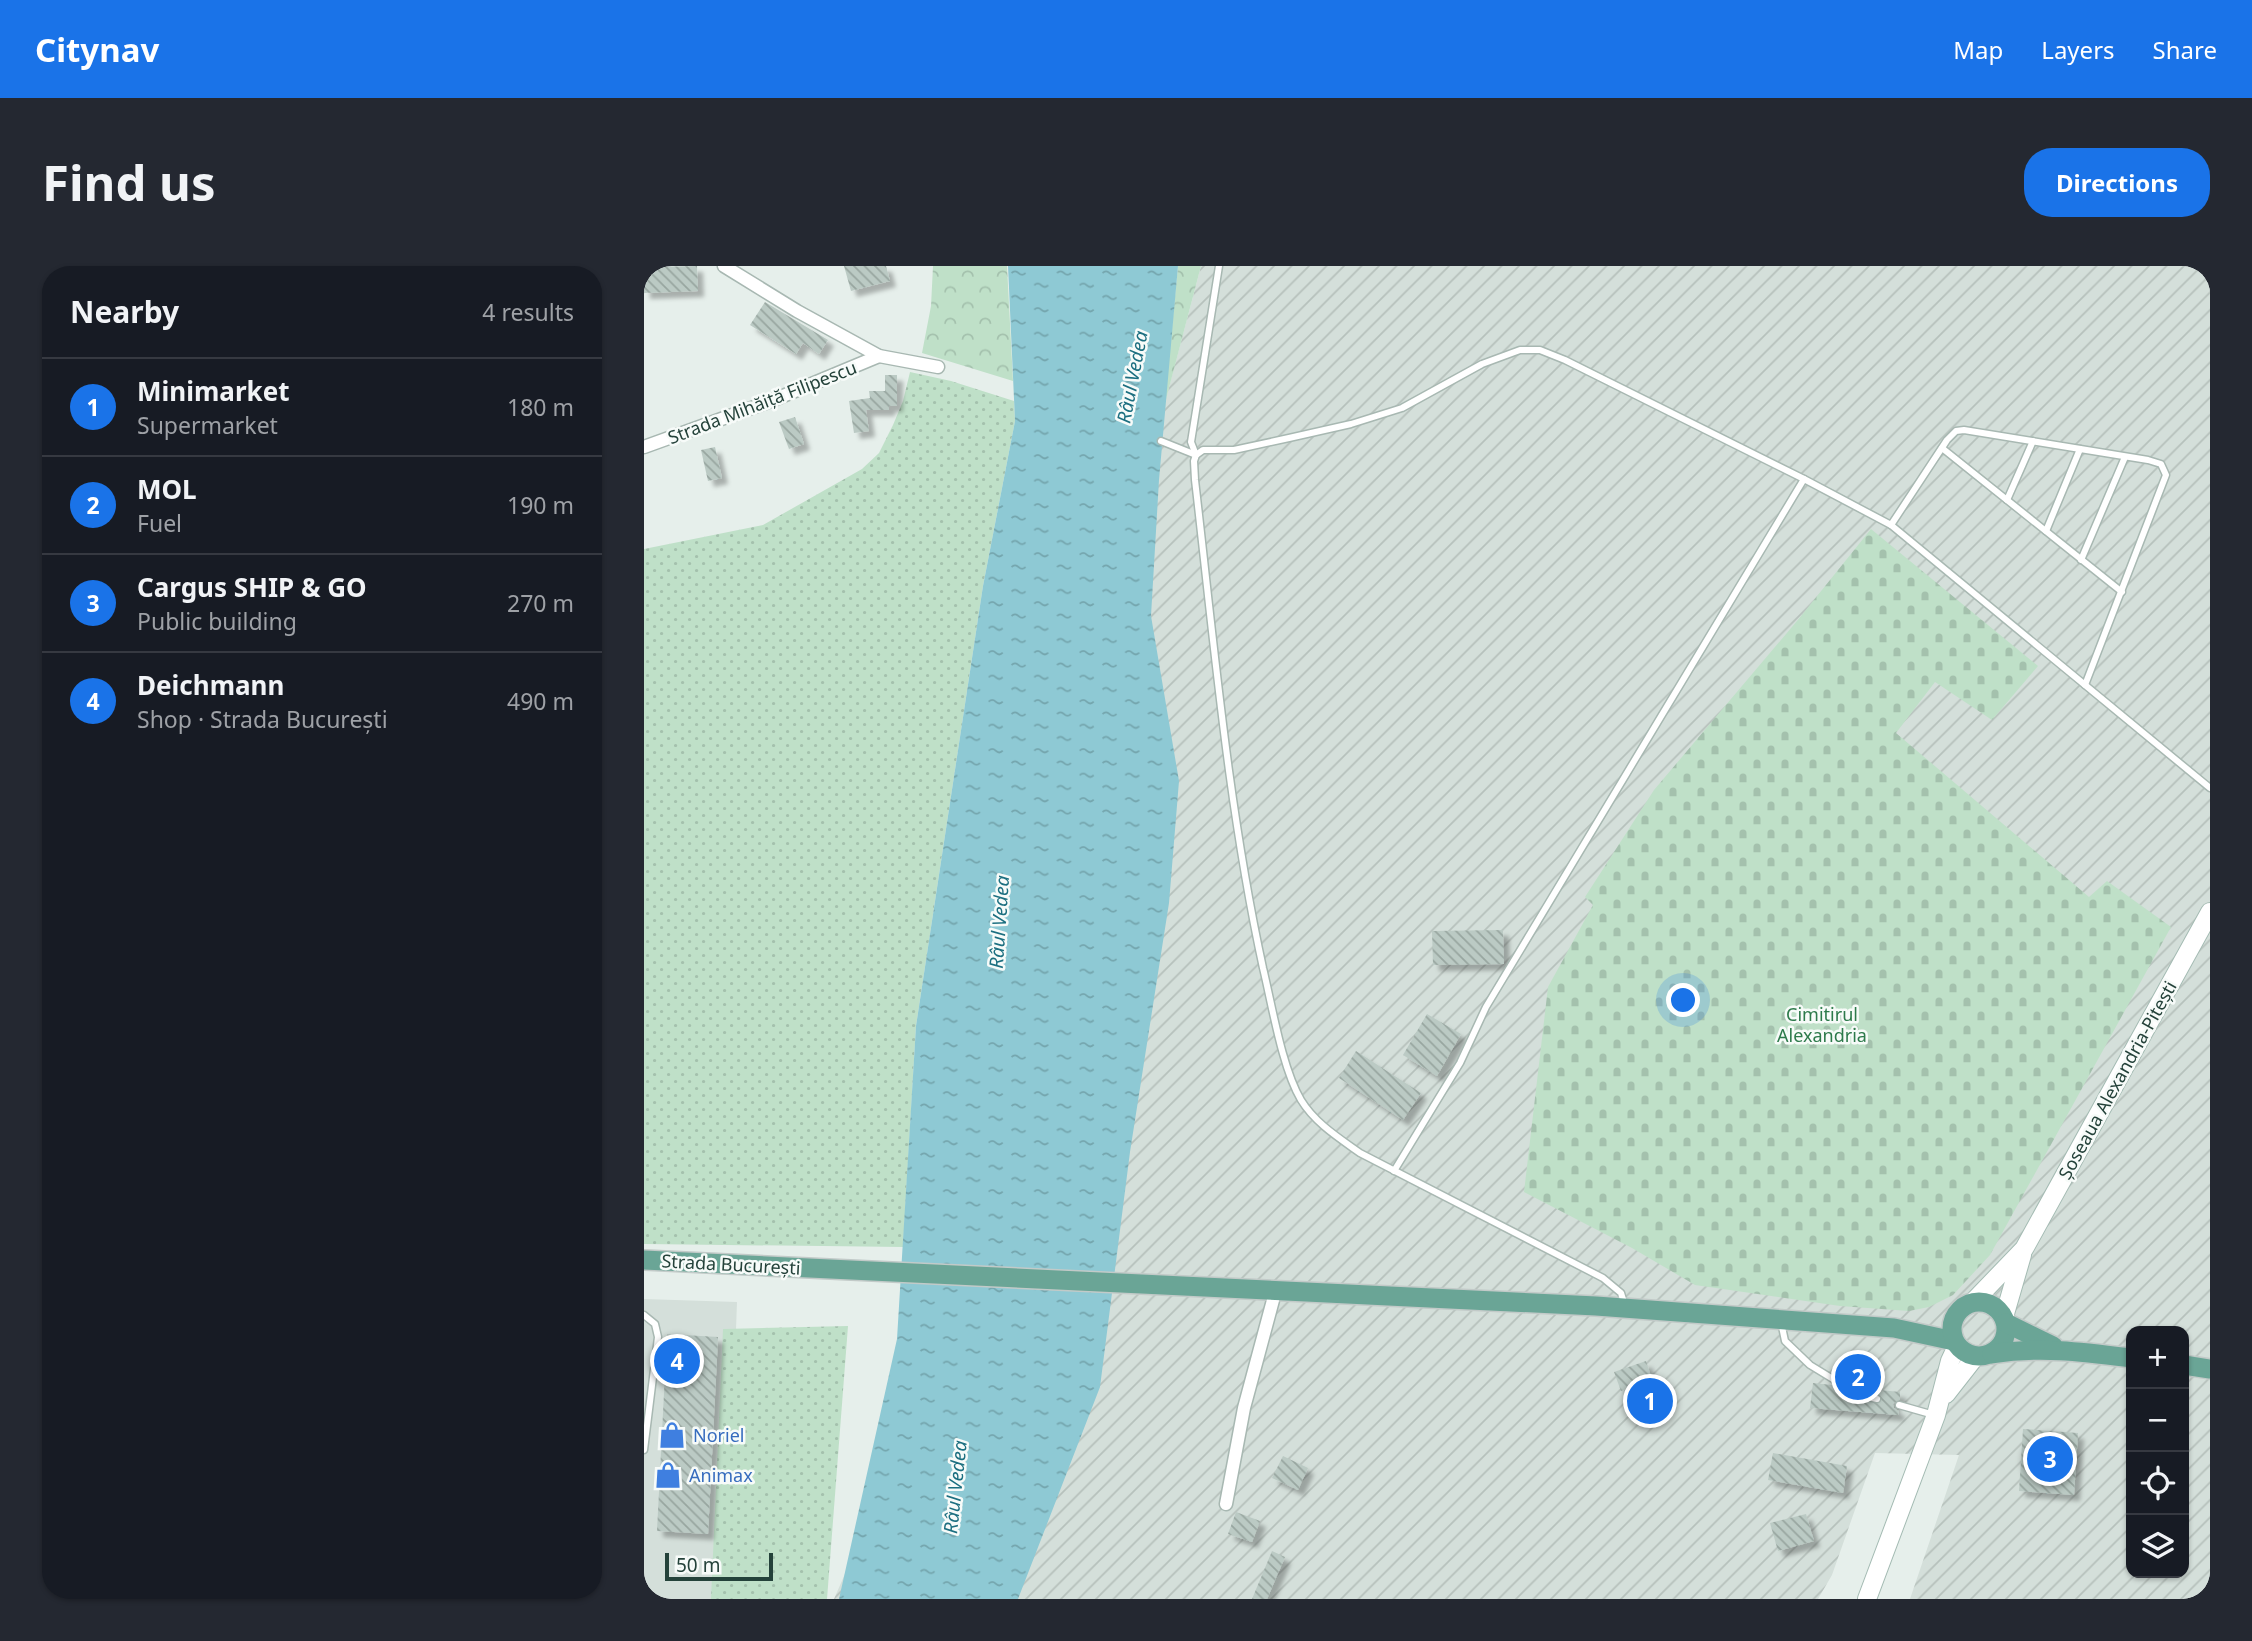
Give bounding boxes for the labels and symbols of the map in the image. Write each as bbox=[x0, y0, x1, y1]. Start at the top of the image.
water label: Râul Vedea bbox=[1110, 328, 1154, 425]
street label: Strada Mihăiță Filipescu bbox=[664, 355, 860, 449]
water label: Râul Vedea bbox=[983, 874, 1015, 969]
street label: Șoseaua Alexandria-Pitești bbox=[2052, 977, 2182, 1183]
your location bbox=[1666, 983, 1700, 1017]
park label: Cimitirul Alexandria bbox=[1777, 1002, 1867, 1047]
street label: Strada București bbox=[661, 1248, 801, 1280]
pin: 4 bbox=[654, 1335, 700, 1387]
pin: 2 bbox=[1835, 1351, 1881, 1403]
pin: 1 bbox=[1627, 1375, 1673, 1427]
shop icon: Noriel bbox=[657, 1420, 687, 1450]
place label: Noriel bbox=[693, 1423, 744, 1447]
pin: 3 bbox=[2027, 1433, 2073, 1485]
water label: Râul Vedea bbox=[937, 1439, 973, 1535]
shop icon: Animax bbox=[653, 1460, 683, 1490]
place label: Animax bbox=[689, 1463, 753, 1487]
scale bar bbox=[665, 1550, 774, 1582]

